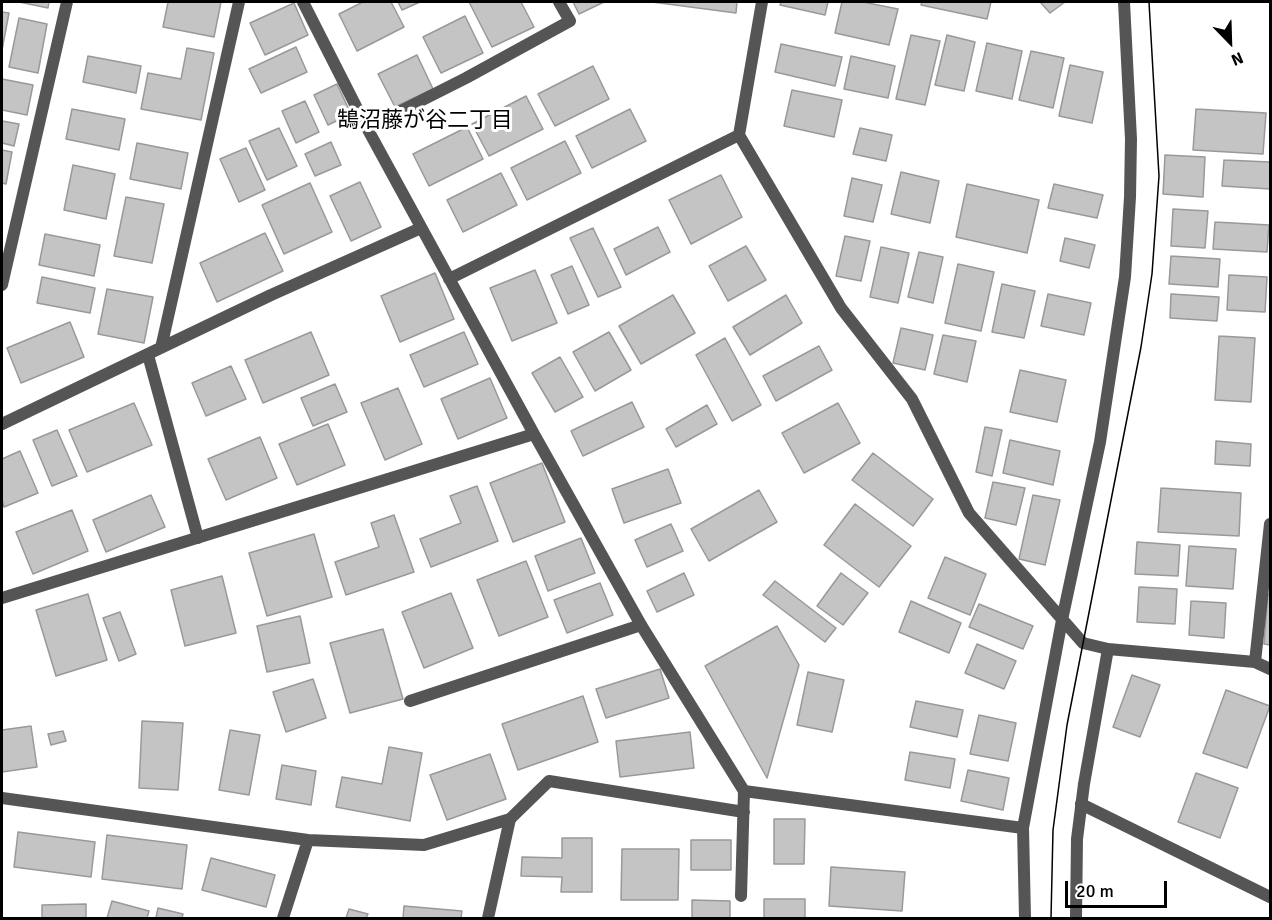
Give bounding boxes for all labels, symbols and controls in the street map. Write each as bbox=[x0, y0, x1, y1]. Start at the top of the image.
north arrow bbox=[1200, 12, 1260, 72]
text: N bbox=[1228, 47, 1246, 70]
district label: 鵠沼藤が谷二丁目 bbox=[337, 108, 513, 134]
scale bar bbox=[1068, 869, 1170, 907]
text: 20 m bbox=[1076, 880, 1114, 902]

